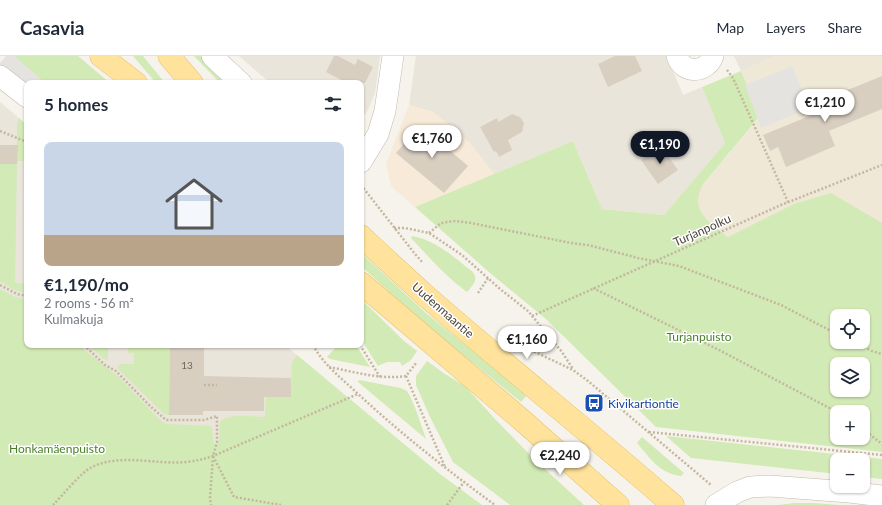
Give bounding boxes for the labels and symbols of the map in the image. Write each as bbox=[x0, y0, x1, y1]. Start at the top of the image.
pin: €1,210 bbox=[792, 89, 858, 123]
pin: €1,760 bbox=[399, 125, 465, 159]
pin: €1,190 bbox=[627, 131, 693, 165]
street label: Turjanpolku bbox=[671, 211, 733, 249]
street label: Uudenmaantie bbox=[409, 279, 477, 341]
pin: €1,160 bbox=[494, 326, 560, 360]
park label: Turjanpuisto bbox=[667, 329, 732, 344]
house number: 13 bbox=[181, 359, 193, 371]
bus stop icon: Kivikartiontie bbox=[583, 392, 605, 414]
place label: Kivikartiontie bbox=[608, 396, 679, 411]
park label: Honkamäenpuisto bbox=[9, 441, 105, 456]
pin: €2,240 bbox=[527, 442, 593, 476]

